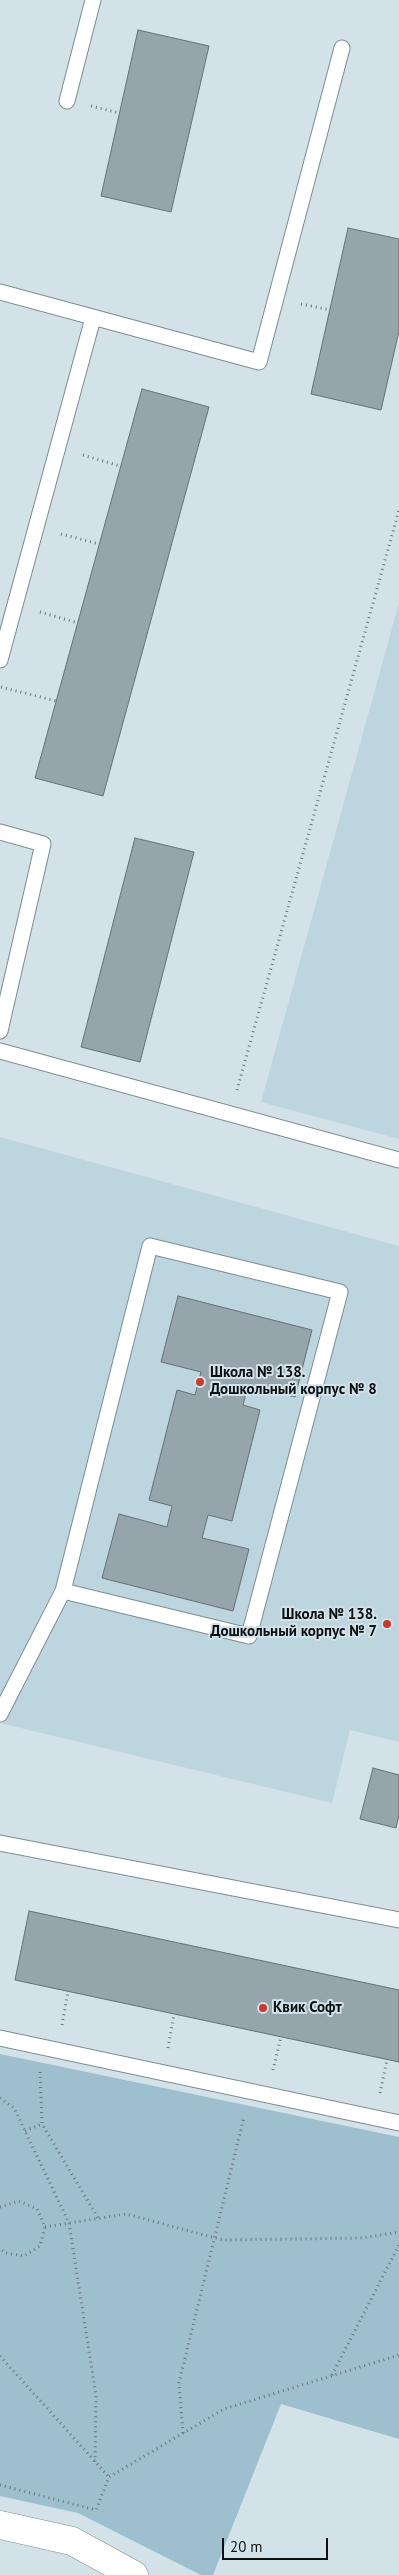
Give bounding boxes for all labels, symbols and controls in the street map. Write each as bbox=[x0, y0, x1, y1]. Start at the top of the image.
place label: Школа № 138. Дошкольный корпус № 8 bbox=[210, 1364, 377, 1399]
marker: Школа № 138. Дошкольный корпус № 8 bbox=[194, 1376, 206, 1388]
place label: Школа № 138. Дошкольный корпус № 7 bbox=[210, 1606, 377, 1641]
marker: Школа № 138. Дошкольный корпус № 7 bbox=[381, 1618, 393, 1630]
place label: Квик Софт bbox=[273, 1999, 342, 2017]
marker: Квик Софт bbox=[257, 2002, 269, 2014]
scale bar bbox=[224, 2528, 330, 2560]
text: 20 m bbox=[230, 2537, 263, 2556]

